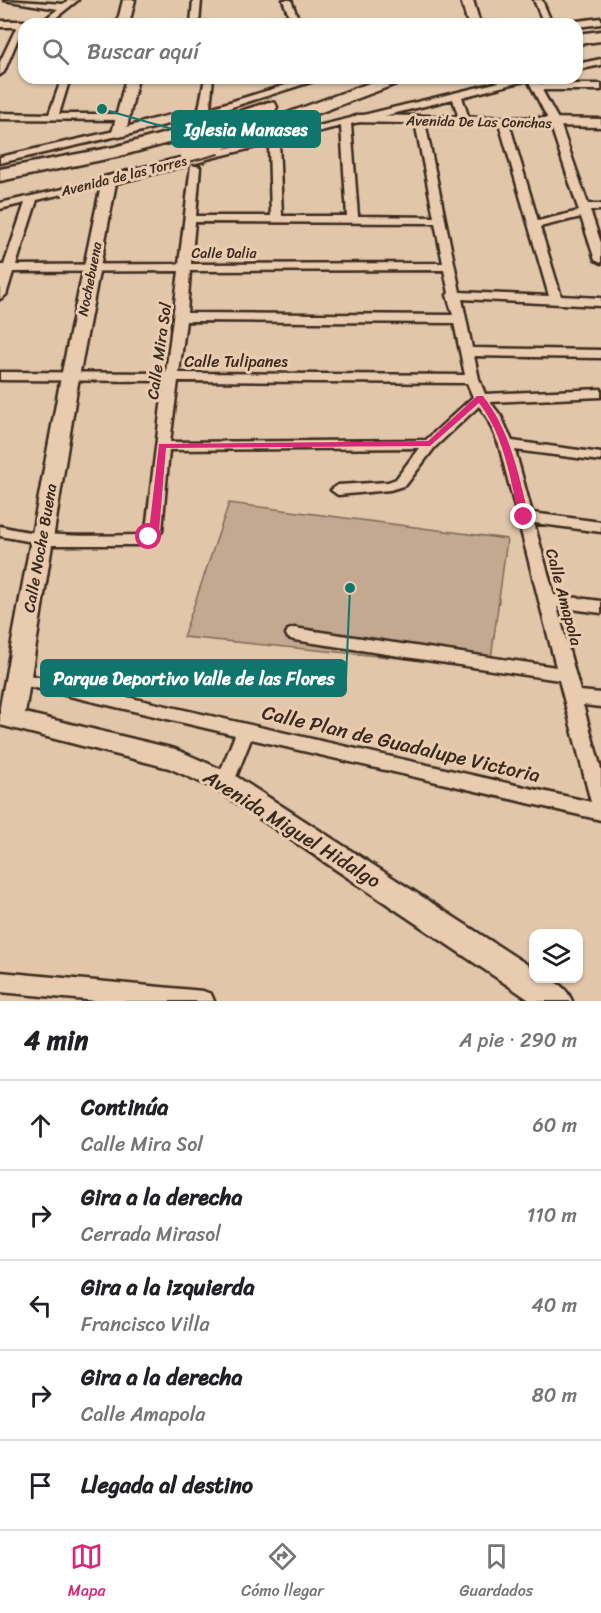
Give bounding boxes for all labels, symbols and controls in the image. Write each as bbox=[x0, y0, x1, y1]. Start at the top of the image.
search box bbox=[18, 18, 583, 84]
text: Buscar aquí bbox=[87, 32, 199, 71]
icon: search bbox=[39, 35, 72, 68]
street label: Avenida De Las Conchas bbox=[405, 108, 553, 136]
callout: Iglesia Manases bbox=[172, 111, 320, 147]
text: Iglesia Manases bbox=[183, 114, 308, 146]
street label: Avenida de las Torres bbox=[58, 148, 190, 204]
street label: Nochebuena bbox=[71, 239, 110, 318]
street label: Calle Dalia bbox=[192, 241, 257, 266]
street label: Calle Mira Sol bbox=[138, 300, 180, 401]
street label: Calle Tulipanes bbox=[184, 347, 288, 376]
street label: Calle Noche Buena bbox=[14, 481, 66, 615]
route end bbox=[510, 503, 536, 529]
route start bbox=[135, 523, 161, 549]
street label: Calle Amapola bbox=[537, 545, 591, 650]
callout: Parque Deportivo Valle de las Flores bbox=[41, 660, 346, 696]
text: Parque Deportivo Valle de las Flores bbox=[53, 663, 336, 695]
street label: Calle Plan de Guadalupe Victoria bbox=[258, 695, 544, 793]
street label: Avenida Miguel Hidalgo bbox=[195, 760, 388, 898]
map controls bbox=[529, 929, 583, 983]
button: layers bbox=[529, 929, 583, 983]
text: 4 min bbox=[24, 1017, 88, 1063]
text: A pie · 290 m bbox=[460, 1023, 577, 1058]
text: Continúa bbox=[81, 1088, 168, 1127]
text: 60 m bbox=[532, 1108, 577, 1143]
icon: ahead bbox=[24, 1109, 57, 1142]
text: Calle Mira Sol bbox=[81, 1127, 203, 1162]
text: Gira a la derecha bbox=[81, 1178, 242, 1217]
text: 110 m bbox=[527, 1198, 577, 1233]
icon: right bbox=[24, 1199, 57, 1232]
text: Cerrada Mirasol bbox=[81, 1217, 221, 1252]
text: Gira a la izquierda bbox=[81, 1268, 254, 1307]
text: 40 m bbox=[531, 1288, 577, 1323]
icon: left bbox=[24, 1289, 57, 1322]
text: Francisco Villa bbox=[81, 1307, 210, 1342]
text: Gira a la derecha bbox=[81, 1358, 242, 1397]
text: 80 m bbox=[532, 1378, 577, 1413]
icon: right bbox=[24, 1379, 57, 1412]
text: Calle Amapola bbox=[81, 1397, 205, 1432]
text: Llegada al destino bbox=[81, 1466, 253, 1505]
icon: arrive bbox=[24, 1469, 57, 1502]
tab: Mapa bbox=[68, 1540, 105, 1605]
tab: Cómo llegar bbox=[241, 1540, 324, 1605]
tab: Guardados bbox=[460, 1540, 533, 1605]

